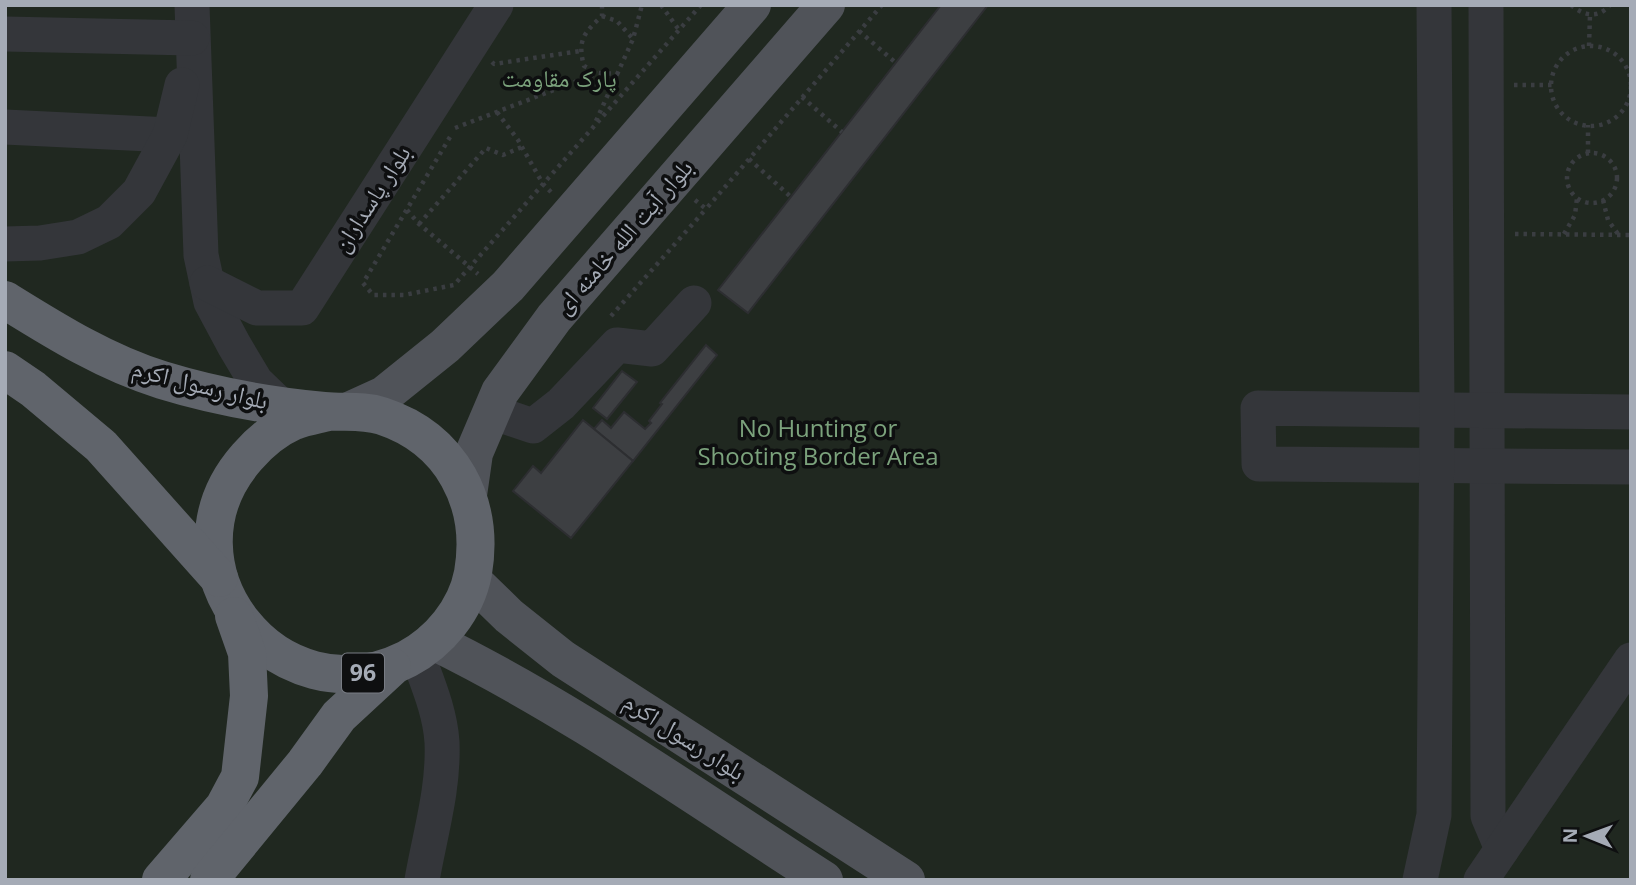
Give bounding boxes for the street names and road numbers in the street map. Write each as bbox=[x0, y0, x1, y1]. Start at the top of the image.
street label: بلوار پاسداران bbox=[324, 138, 418, 258]
street label: بلوار آیت الله خامنه ای bbox=[546, 151, 699, 321]
street label: بلوار رسول اکرم bbox=[129, 351, 272, 417]
road number: 96 bbox=[342, 653, 384, 692]
street label: بلوار رسول اکرم bbox=[617, 684, 752, 788]

